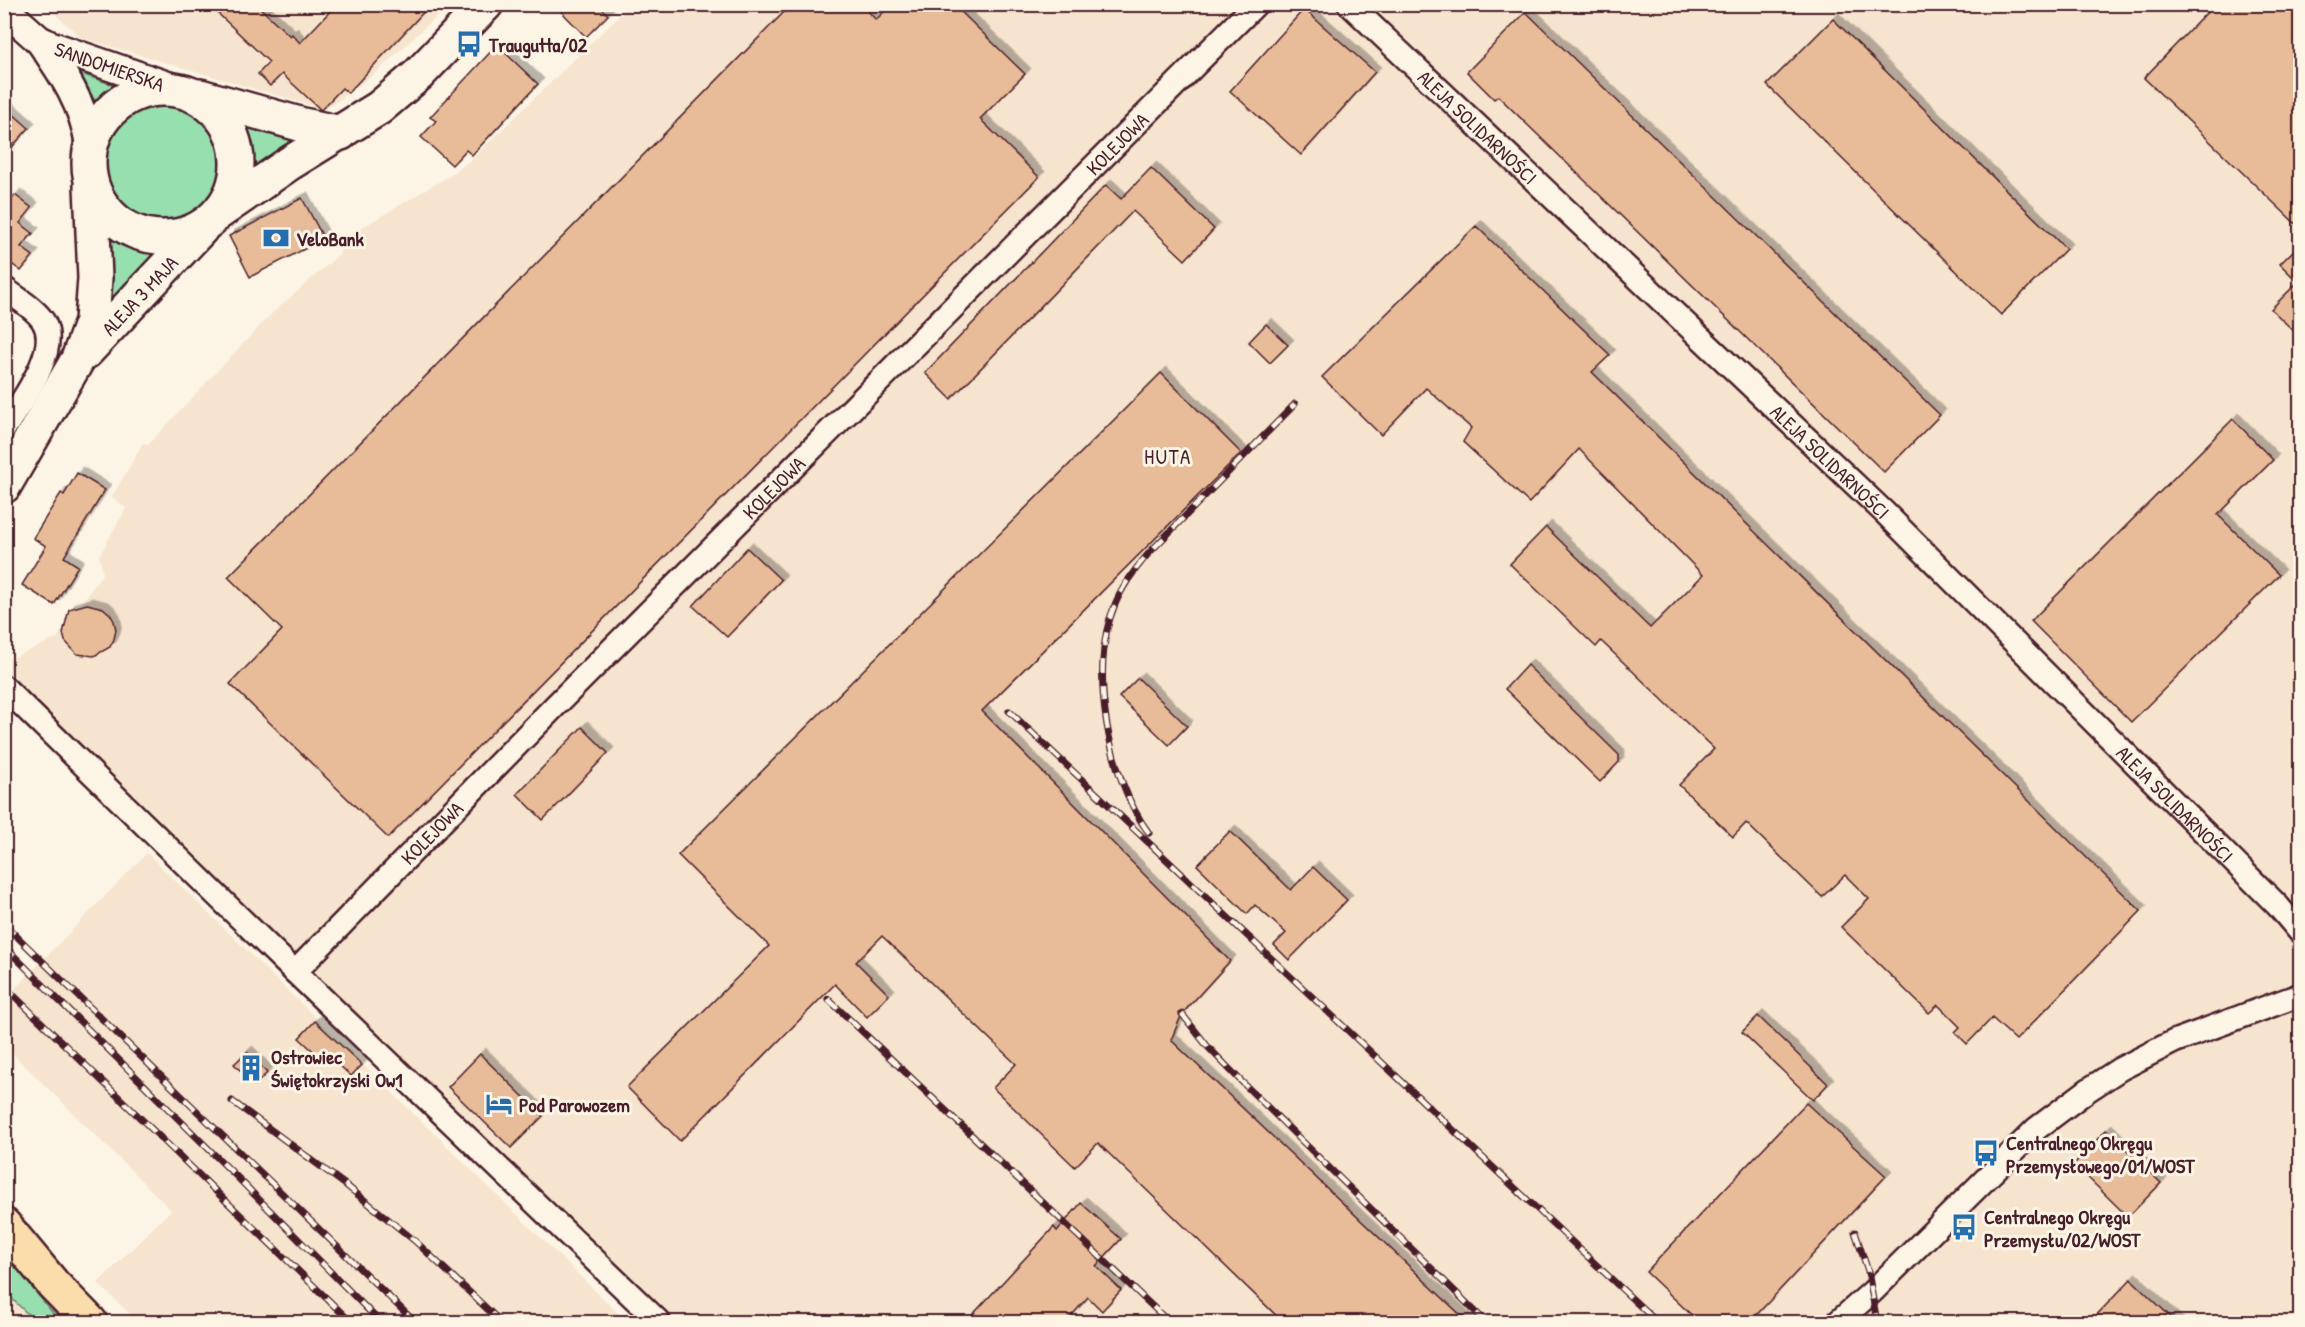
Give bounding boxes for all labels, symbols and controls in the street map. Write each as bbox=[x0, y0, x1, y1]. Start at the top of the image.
bus stop icon: Traugutta/02 bbox=[454, 29, 484, 59]
place label: Traugutta/02 bbox=[488, 31, 588, 59]
street label: SANDOMIERSKA bbox=[51, 35, 168, 97]
street label: ALEJA SOLIDARNOŚCI bbox=[1412, 63, 1544, 190]
street label: KOLEJOWA bbox=[1079, 106, 1154, 181]
bank icon: VeloBank bbox=[261, 223, 291, 253]
place label: VeloBank bbox=[296, 225, 365, 252]
street label: ALEJA 3 MAJA bbox=[95, 249, 184, 341]
street label: ALEJA SOLIDARNOŚCI bbox=[1765, 398, 1896, 524]
district label: HUTA bbox=[1144, 442, 1192, 471]
street label: KOLEJOWA bbox=[736, 450, 811, 525]
street label: ALEJA SOLIDARNOŚCI bbox=[2111, 739, 2240, 868]
street label: KOLEJOWA bbox=[394, 795, 469, 870]
place label: Ostrowiec Świętokrzyski Ow1 bbox=[271, 1043, 403, 1094]
building icon: Ostrowiec Świętokrzyski Ow1 bbox=[236, 1053, 266, 1083]
hotel icon: Pod Parowozem bbox=[484, 1089, 514, 1119]
place label: Pod Parowozem bbox=[519, 1091, 630, 1118]
place label: Centralnego Okręgu Przemysłowego/01/WOST bbox=[2006, 1129, 2195, 1180]
bus stop icon: Centralnego Okręgu Przemysłowego/01/WOST bbox=[1971, 1138, 2001, 1168]
place label: Centralnego Okręgu Przemysłu/02/WOST bbox=[1984, 1203, 2141, 1254]
bus stop icon: Centralnego Okręgu Przemysłu/02/WOST bbox=[1949, 1212, 1979, 1242]

